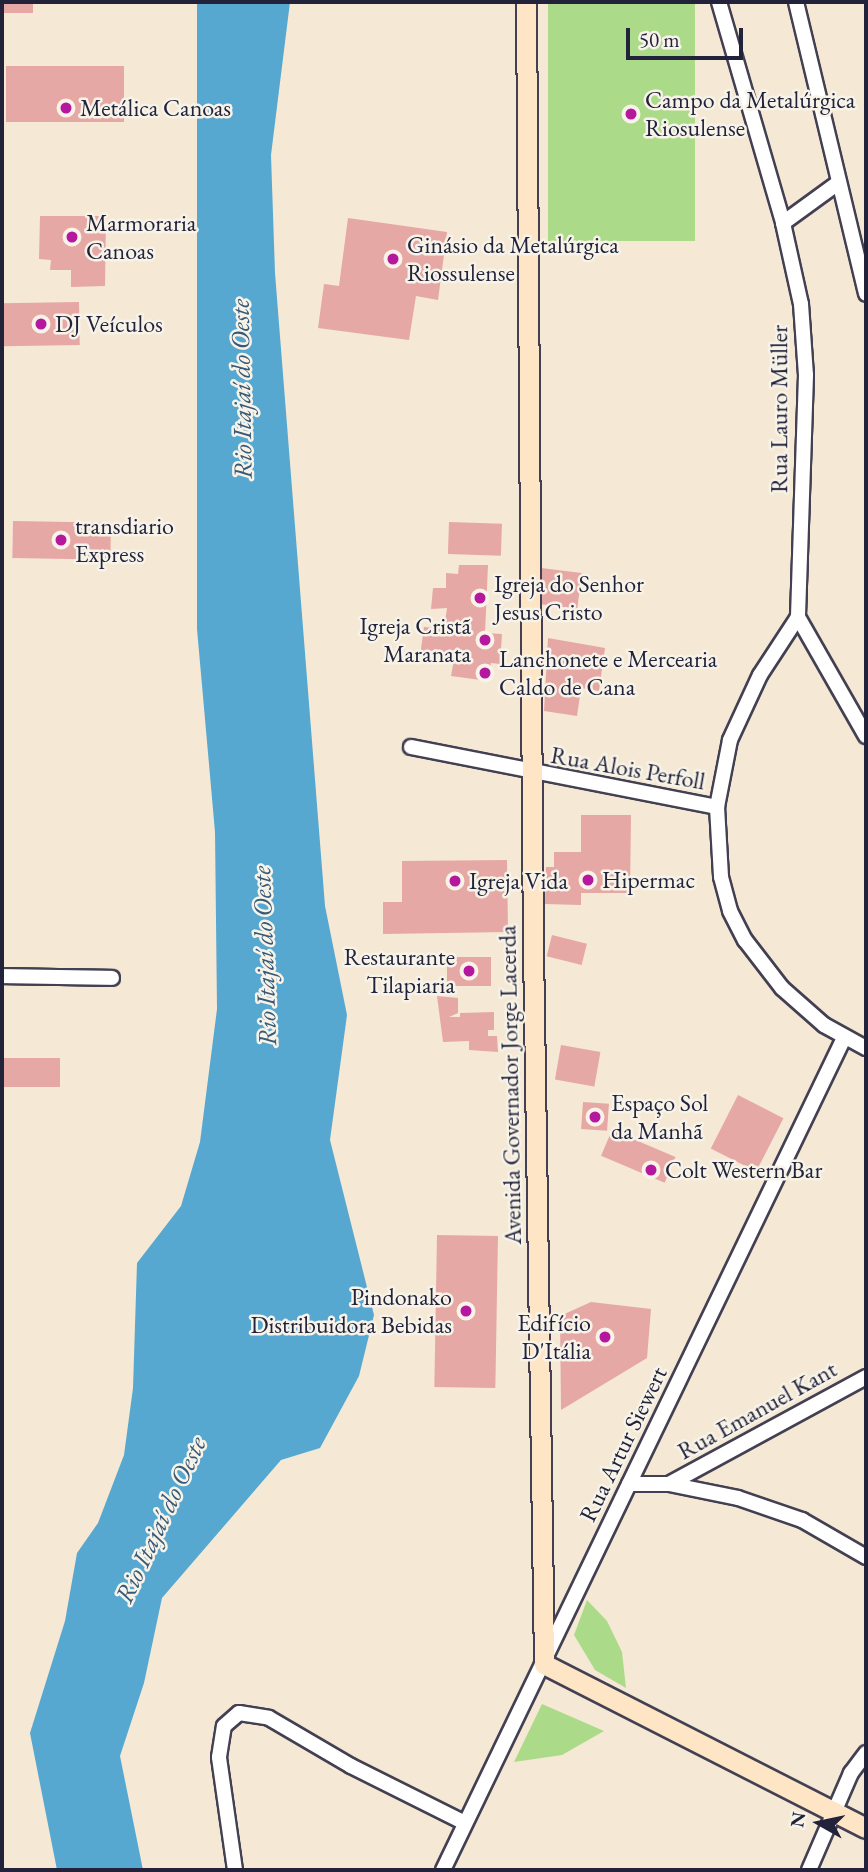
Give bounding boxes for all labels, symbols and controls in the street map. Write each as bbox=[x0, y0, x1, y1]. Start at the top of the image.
scale bar bbox=[630, 14, 747, 58]
text: 50 m bbox=[639, 26, 680, 53]
place label: Campo da Metalúrgica Riosulense bbox=[645, 86, 855, 142]
place label: Metálica Canoas bbox=[80, 94, 231, 122]
marker: Metálica Canoas bbox=[58, 100, 74, 116]
marker: Campo da Metalúrgica Riosulense bbox=[623, 106, 639, 122]
place label: Marmoraria Canoas bbox=[86, 209, 196, 265]
marker: Marmoraria Canoas bbox=[64, 229, 80, 245]
place label: Ginásio da Metalúrgica Riossulense bbox=[407, 231, 619, 287]
marker: Ginásio da Metalúrgica Riossulense bbox=[385, 251, 401, 267]
water label: Rio Itajaí do Oeste bbox=[225, 299, 259, 479]
place label: DJ Veículos bbox=[55, 310, 163, 338]
marker: DJ Veículos bbox=[33, 316, 49, 332]
street label: Rua Lauro Müller bbox=[765, 325, 793, 493]
place label: transdiario Express bbox=[75, 512, 174, 568]
marker: transdiario Express bbox=[53, 532, 69, 548]
place label: Igreja do Senhor Jesus Cristo bbox=[494, 570, 644, 626]
marker: Igreja do Senhor Jesus Cristo bbox=[472, 590, 488, 606]
place label: Igreja Cristã Maranata bbox=[359, 612, 471, 668]
marker: Igreja Cristã Maranata bbox=[477, 632, 493, 648]
place label: Lanchonete e Mercearia Caldo de Cana bbox=[499, 645, 717, 701]
marker: Lanchonete e Mercearia Caldo de Cana bbox=[477, 665, 493, 681]
street label: Rua Alois Perfoll bbox=[549, 740, 707, 796]
water label: Rio Itajaí do Oeste bbox=[246, 865, 284, 1047]
place label: Hipermac bbox=[602, 866, 695, 894]
place label: Igreja Vida bbox=[469, 867, 568, 895]
marker: Hipermac bbox=[580, 872, 596, 888]
marker: Igreja Vida bbox=[447, 873, 463, 889]
street label: Avenida Governador Jorge Lacerda bbox=[493, 925, 527, 1245]
place label: Restaurante Tilapiaria bbox=[344, 943, 455, 999]
marker: Restaurante Tilapiaria bbox=[461, 963, 477, 979]
place label: Espaço Sol da Manhã bbox=[611, 1089, 708, 1145]
marker: Espaço Sol da Manhã bbox=[585, 1107, 605, 1127]
place label: Colt Western Bar bbox=[665, 1156, 822, 1184]
marker: Colt Western Bar bbox=[643, 1162, 659, 1178]
place label: Pindonako Distribuidora Bebidas bbox=[250, 1283, 452, 1339]
marker: Pindonako Distribuidora Bebidas bbox=[458, 1303, 474, 1319]
place label: Edifício D'Itália bbox=[517, 1309, 591, 1365]
marker: Edifício D'Itália bbox=[597, 1329, 613, 1345]
street label: Rua Emanuel Kant bbox=[672, 1354, 842, 1466]
street label: Rua Artur Siewert bbox=[573, 1362, 673, 1526]
water label: Rio Itajaí do Oeste bbox=[109, 1432, 213, 1608]
north arrow bbox=[784, 1788, 854, 1858]
text: N bbox=[784, 1810, 811, 1829]

